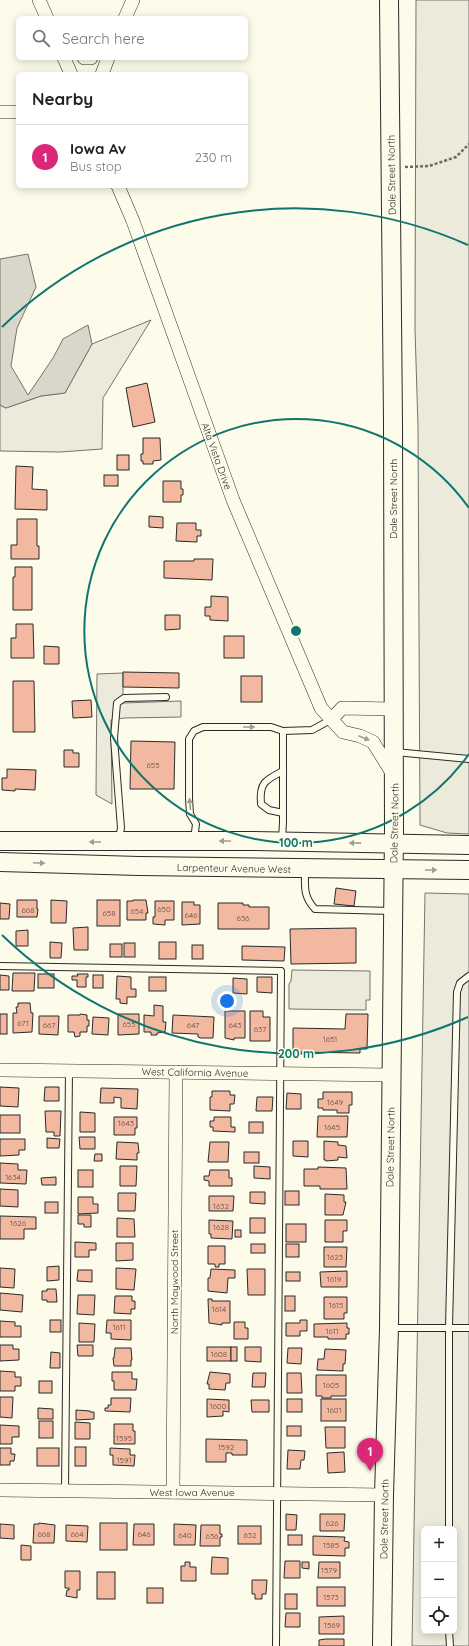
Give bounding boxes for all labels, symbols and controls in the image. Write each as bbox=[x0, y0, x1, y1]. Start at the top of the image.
search box bbox=[16, 16, 248, 60]
icon: search bbox=[30, 27, 52, 49]
text: Search here bbox=[62, 29, 145, 48]
text: Nearby bbox=[32, 88, 93, 109]
street label: Dale Street North bbox=[384, 135, 399, 215]
text: Iowa Av bbox=[70, 139, 126, 158]
text: 1 bbox=[42, 149, 48, 165]
text: 230 m bbox=[195, 149, 232, 165]
text: Bus stop bbox=[70, 158, 122, 174]
street label: Alta Vista Drive bbox=[198, 421, 235, 492]
street label: Dale Street North bbox=[387, 459, 400, 539]
centre of rings bbox=[289, 624, 303, 638]
one-way arrow bbox=[243, 724, 256, 730]
one-way arrow bbox=[359, 736, 371, 742]
house number: 655 bbox=[146, 760, 160, 770]
street label: Dale Street North bbox=[387, 783, 402, 863]
one-way arrow bbox=[186, 798, 193, 810]
text: 100 m bbox=[279, 835, 313, 850]
one-way arrow bbox=[218, 838, 231, 844]
one-way arrow bbox=[88, 839, 101, 845]
one-way arrow bbox=[348, 840, 361, 846]
one-way arrow bbox=[33, 860, 46, 866]
street label: Larpenteur Avenue West bbox=[177, 861, 292, 876]
one-way arrow bbox=[425, 867, 438, 873]
house number: 650 bbox=[157, 904, 171, 914]
house number: 668 bbox=[22, 905, 34, 915]
house number: 654 bbox=[131, 906, 143, 916]
house number: 658 bbox=[103, 908, 115, 918]
house number: 646 bbox=[185, 910, 198, 920]
house number: 636 bbox=[237, 913, 250, 923]
your location bbox=[217, 991, 237, 1011]
house number: 671 bbox=[17, 1018, 29, 1028]
house number: 655 bbox=[122, 1019, 136, 1029]
house number: 667 bbox=[43, 1020, 55, 1030]
house number: 647 bbox=[187, 1020, 199, 1030]
house number: 643 bbox=[229, 1020, 241, 1030]
house number: 637 bbox=[254, 1024, 266, 1034]
house number: 1651 bbox=[323, 1034, 337, 1044]
text: 200 m bbox=[278, 1046, 314, 1061]
street label: West California Avenue bbox=[141, 1065, 249, 1080]
house number: 1649 bbox=[327, 1097, 343, 1107]
street label: Dale Street North bbox=[383, 1107, 398, 1187]
house number: 1643 bbox=[118, 1118, 134, 1128]
house number: 1645 bbox=[324, 1122, 340, 1132]
house number: 1634 bbox=[5, 1172, 21, 1182]
house number: 1632 bbox=[213, 1201, 230, 1211]
house number: 1626 bbox=[10, 1218, 27, 1228]
house number: 1628 bbox=[213, 1222, 229, 1232]
street label: North Maywood Street bbox=[168, 1229, 181, 1334]
house number: 1623 bbox=[327, 1252, 343, 1262]
house number: 1619 bbox=[327, 1274, 342, 1284]
house number: 1615 bbox=[329, 1300, 343, 1310]
house number: 1614 bbox=[212, 1304, 226, 1314]
house number: 1611 bbox=[112, 1322, 126, 1332]
house number: 1611 bbox=[325, 1326, 339, 1336]
house number: 1608 bbox=[211, 1349, 227, 1359]
house number: 1605 bbox=[323, 1380, 339, 1390]
house number: 1600 bbox=[210, 1401, 227, 1411]
house number: 1601 bbox=[327, 1405, 342, 1415]
house number: 1595 bbox=[116, 1433, 132, 1443]
pin: 1 bbox=[357, 1438, 383, 1471]
house number: 1592 bbox=[218, 1442, 235, 1452]
house number: 1591 bbox=[117, 1455, 131, 1465]
street label: Dale Street North bbox=[377, 1479, 392, 1559]
street label: West Iowa Avenue bbox=[149, 1486, 235, 1499]
house number: 626 bbox=[325, 1518, 339, 1528]
map controls bbox=[421, 1526, 457, 1634]
button: + bbox=[421, 1526, 457, 1562]
house number: 668 bbox=[38, 1529, 50, 1539]
house number: 664 bbox=[71, 1529, 83, 1539]
house number: 646 bbox=[138, 1529, 151, 1539]
house number: 640 bbox=[178, 1530, 192, 1540]
house number: 632 bbox=[244, 1530, 257, 1540]
house number: 636 bbox=[206, 1531, 219, 1541]
house number: 1585 bbox=[323, 1540, 339, 1550]
button: − bbox=[421, 1562, 457, 1598]
house number: 1579 bbox=[321, 1565, 337, 1575]
house number: 1573 bbox=[323, 1592, 339, 1602]
button: locate bbox=[421, 1598, 457, 1634]
house number: 1569 bbox=[324, 1620, 341, 1630]

